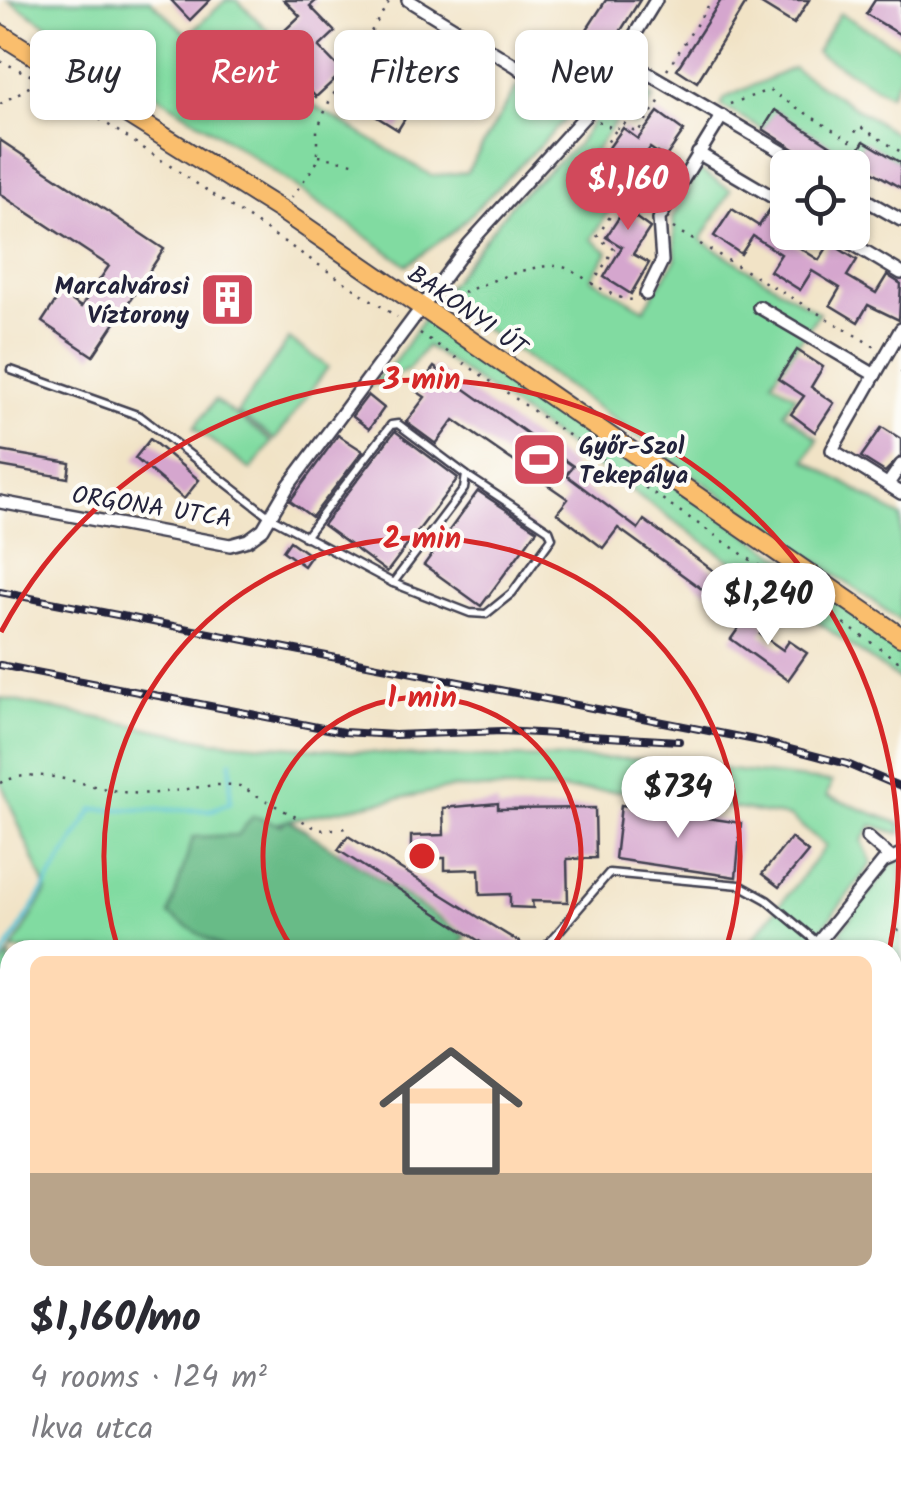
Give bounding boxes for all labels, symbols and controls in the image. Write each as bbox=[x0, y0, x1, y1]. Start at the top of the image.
chip: Buy bbox=[30, 30, 156, 120]
chip: Rent bbox=[176, 30, 314, 120]
chip: Filters bbox=[334, 30, 495, 120]
chip: New bbox=[515, 30, 648, 120]
pin: $1,160 bbox=[547, 148, 709, 233]
map controls bbox=[770, 150, 870, 250]
button: locate bbox=[770, 150, 870, 250]
text: $1,160 bbox=[588, 155, 668, 206]
street label: BAKONYI ÚT bbox=[399, 256, 537, 369]
place label: Marcalvárosi Víztorony bbox=[55, 267, 189, 336]
building icon: Marcalvárosi Víztorony bbox=[198, 269, 258, 329]
text: 3 min bbox=[383, 357, 460, 405]
place label: Győr-Szol Tekepálya bbox=[579, 427, 688, 496]
sports icon: Győr-Szol Tekepálya bbox=[510, 429, 570, 489]
street label: ORGONA UTCA bbox=[69, 476, 234, 540]
text: 2 min bbox=[383, 516, 461, 564]
pin: $1,240 bbox=[687, 563, 849, 648]
text: $1,240 bbox=[723, 570, 813, 621]
text: 1 min bbox=[387, 675, 457, 723]
pin: $734 bbox=[619, 756, 737, 841]
text: $734 bbox=[644, 763, 713, 814]
centre of rings bbox=[404, 838, 440, 874]
icon: home bbox=[361, 1021, 541, 1201]
text: $1,160/mo bbox=[30, 1286, 201, 1353]
text: 4 rooms · 124 m² bbox=[30, 1353, 267, 1404]
text: Ikva utca bbox=[30, 1404, 153, 1455]

